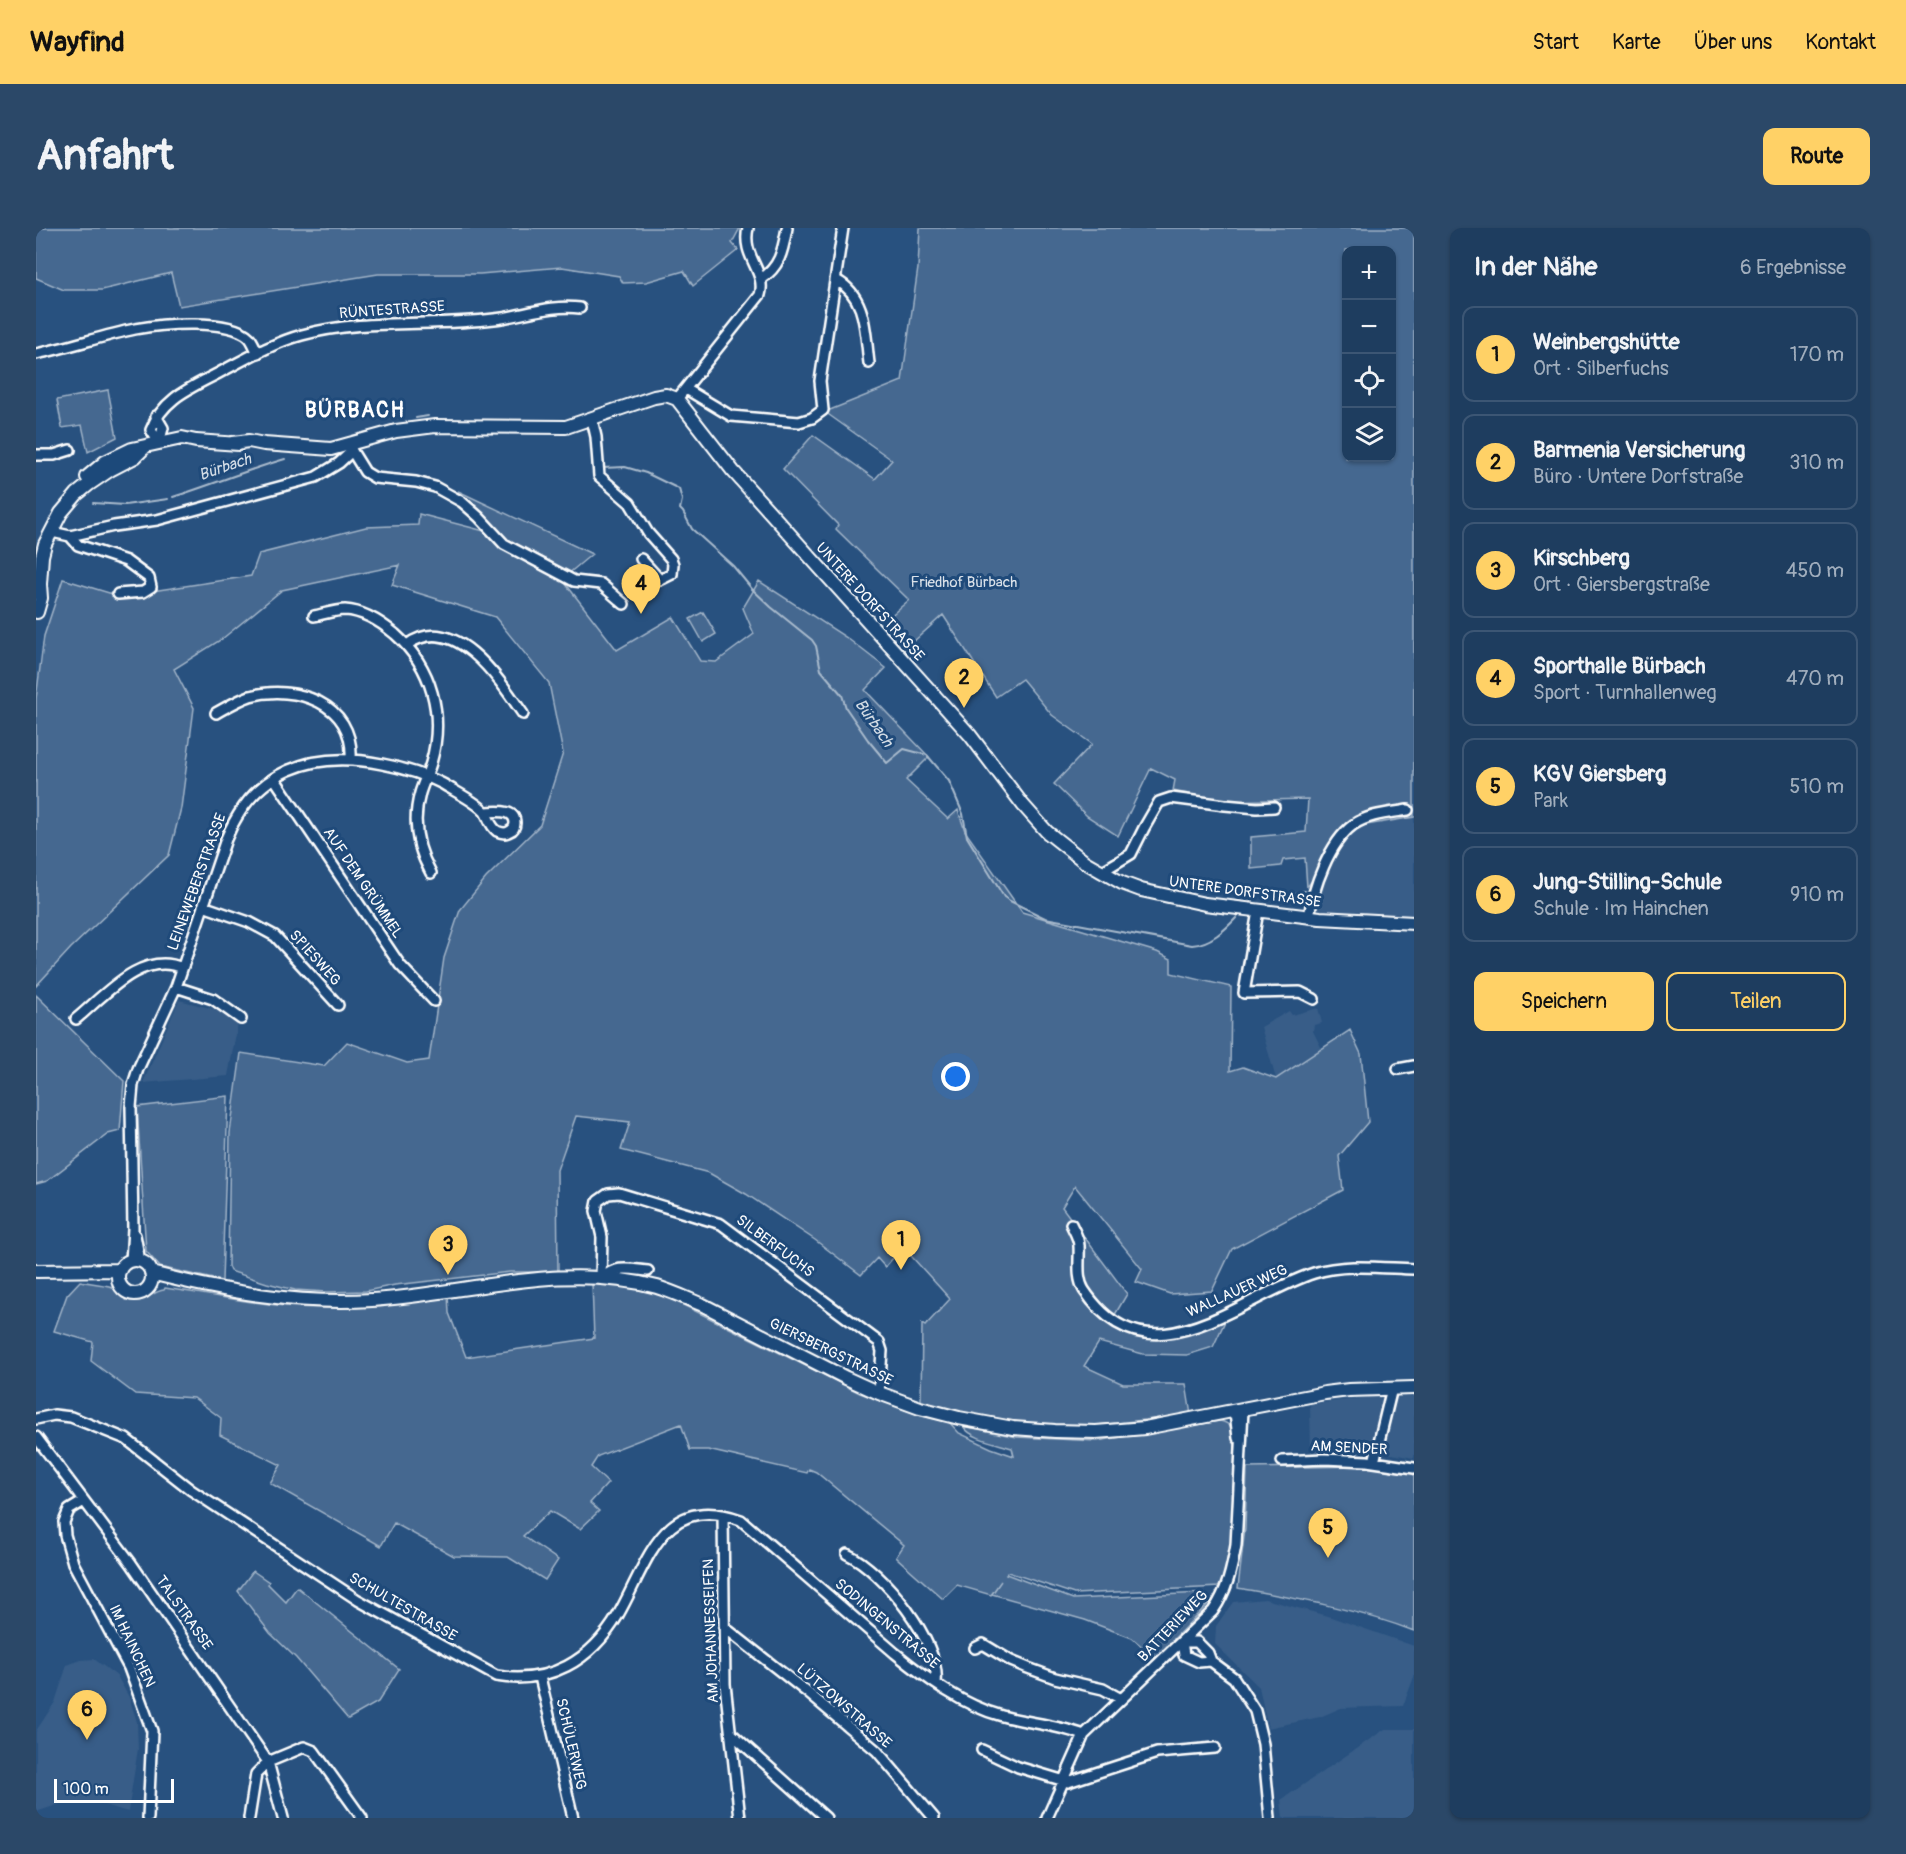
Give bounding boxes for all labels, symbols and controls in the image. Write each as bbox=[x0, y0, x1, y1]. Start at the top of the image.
text: Wayfind bbox=[30, 25, 125, 60]
text: Start bbox=[1533, 29, 1579, 56]
text: Karte bbox=[1612, 29, 1661, 56]
text: Über uns bbox=[1694, 29, 1772, 56]
text: Kontakt bbox=[1805, 29, 1876, 56]
button: Route bbox=[1763, 128, 1870, 185]
text: Anfahrt bbox=[36, 130, 174, 182]
map controls bbox=[1342, 246, 1396, 462]
button: + bbox=[1342, 246, 1396, 300]
text: In der Nähe bbox=[1474, 251, 1597, 283]
text: 6 Ergebnisse bbox=[1740, 255, 1846, 280]
street label: RÜNTESTRASSE bbox=[338, 297, 446, 323]
button: − bbox=[1342, 300, 1396, 354]
text: Weinbergshütte bbox=[1533, 328, 1679, 356]
text: 1 bbox=[1492, 342, 1499, 367]
text: 170 m bbox=[1790, 342, 1844, 367]
button: locate bbox=[1342, 354, 1396, 408]
text: Ort · Silberfuchs bbox=[1533, 356, 1669, 381]
district label: BÜRBACH bbox=[305, 397, 405, 424]
button: layers bbox=[1342, 408, 1396, 462]
text: Barmenia Versicherung bbox=[1533, 436, 1745, 464]
water label: Bürbach bbox=[196, 448, 255, 485]
text: 2 bbox=[1490, 450, 1501, 475]
text: 310 m bbox=[1789, 450, 1844, 475]
text: Büro · Untere Dorfstraße bbox=[1533, 464, 1743, 489]
street label: UNTERE DORFSTRASSE bbox=[812, 539, 928, 665]
text: Kirschberg bbox=[1533, 544, 1630, 572]
text: 3 bbox=[1490, 558, 1501, 583]
text: 450 m bbox=[1786, 558, 1844, 583]
pin: 4 bbox=[622, 564, 660, 614]
text: Ort · Giersbergstraße bbox=[1533, 572, 1710, 597]
park label: Friedhof Bürbach bbox=[911, 573, 1017, 592]
text: Sporthalle Bürbach bbox=[1533, 652, 1706, 680]
pin: 2 bbox=[944, 658, 984, 708]
text: 4 bbox=[1490, 666, 1501, 691]
text: 470 m bbox=[1786, 666, 1844, 691]
text: Sport · Turnhallenweg bbox=[1533, 680, 1717, 705]
water label: Bürbach bbox=[850, 695, 899, 752]
text: KGV Giersberg bbox=[1533, 760, 1666, 788]
text: 5 bbox=[1490, 774, 1501, 799]
text: 510 m bbox=[1790, 774, 1844, 799]
text: Park bbox=[1533, 788, 1568, 813]
street label: LEINEWEBERSTRASSE bbox=[163, 811, 231, 953]
street label: AUF DEM GRÜMMEL bbox=[319, 824, 407, 942]
text: Jung-Stilling-Schule bbox=[1533, 868, 1722, 896]
street label: UNTERE DORFSTRASSE bbox=[1168, 872, 1322, 912]
text: 6 bbox=[1490, 882, 1501, 907]
text: 910 m bbox=[1790, 882, 1844, 907]
text: Schule · Im Hainchen bbox=[1533, 896, 1709, 921]
street label: SPIESWEG bbox=[285, 926, 345, 990]
button: Speichern bbox=[1474, 972, 1654, 1031]
button: Teilen bbox=[1666, 972, 1846, 1031]
your location bbox=[941, 1062, 970, 1091]
street label: SILBERFUCHS bbox=[732, 1210, 818, 1282]
pin: 1 bbox=[882, 1220, 920, 1270]
pin: 3 bbox=[428, 1226, 468, 1275]
street label: WALLAUER WEG bbox=[1184, 1260, 1290, 1322]
street label: GIERSBERGSTRASSE bbox=[766, 1314, 896, 1390]
street label: AM SENDER bbox=[1310, 1437, 1388, 1460]
pin: 5 bbox=[1308, 1508, 1348, 1558]
street label: AM JOHANNESSEIFEN bbox=[699, 1558, 723, 1704]
street label: SCHULTESTRASSE bbox=[346, 1568, 461, 1646]
street label: TALSTRASSE bbox=[151, 1572, 217, 1654]
street label: SODINGENSTRASSE bbox=[831, 1575, 943, 1674]
street label: BATTERIEWEG bbox=[1134, 1586, 1212, 1666]
street label: IM HAINCHEN bbox=[105, 1602, 159, 1690]
street label: LÜTZOWSTRASSE bbox=[792, 1659, 896, 1753]
pin: 6 bbox=[68, 1690, 106, 1740]
street label: SCHÜLERWEG bbox=[551, 1696, 591, 1792]
scale bar bbox=[54, 1776, 174, 1804]
text: 100 m bbox=[63, 1779, 109, 1799]

